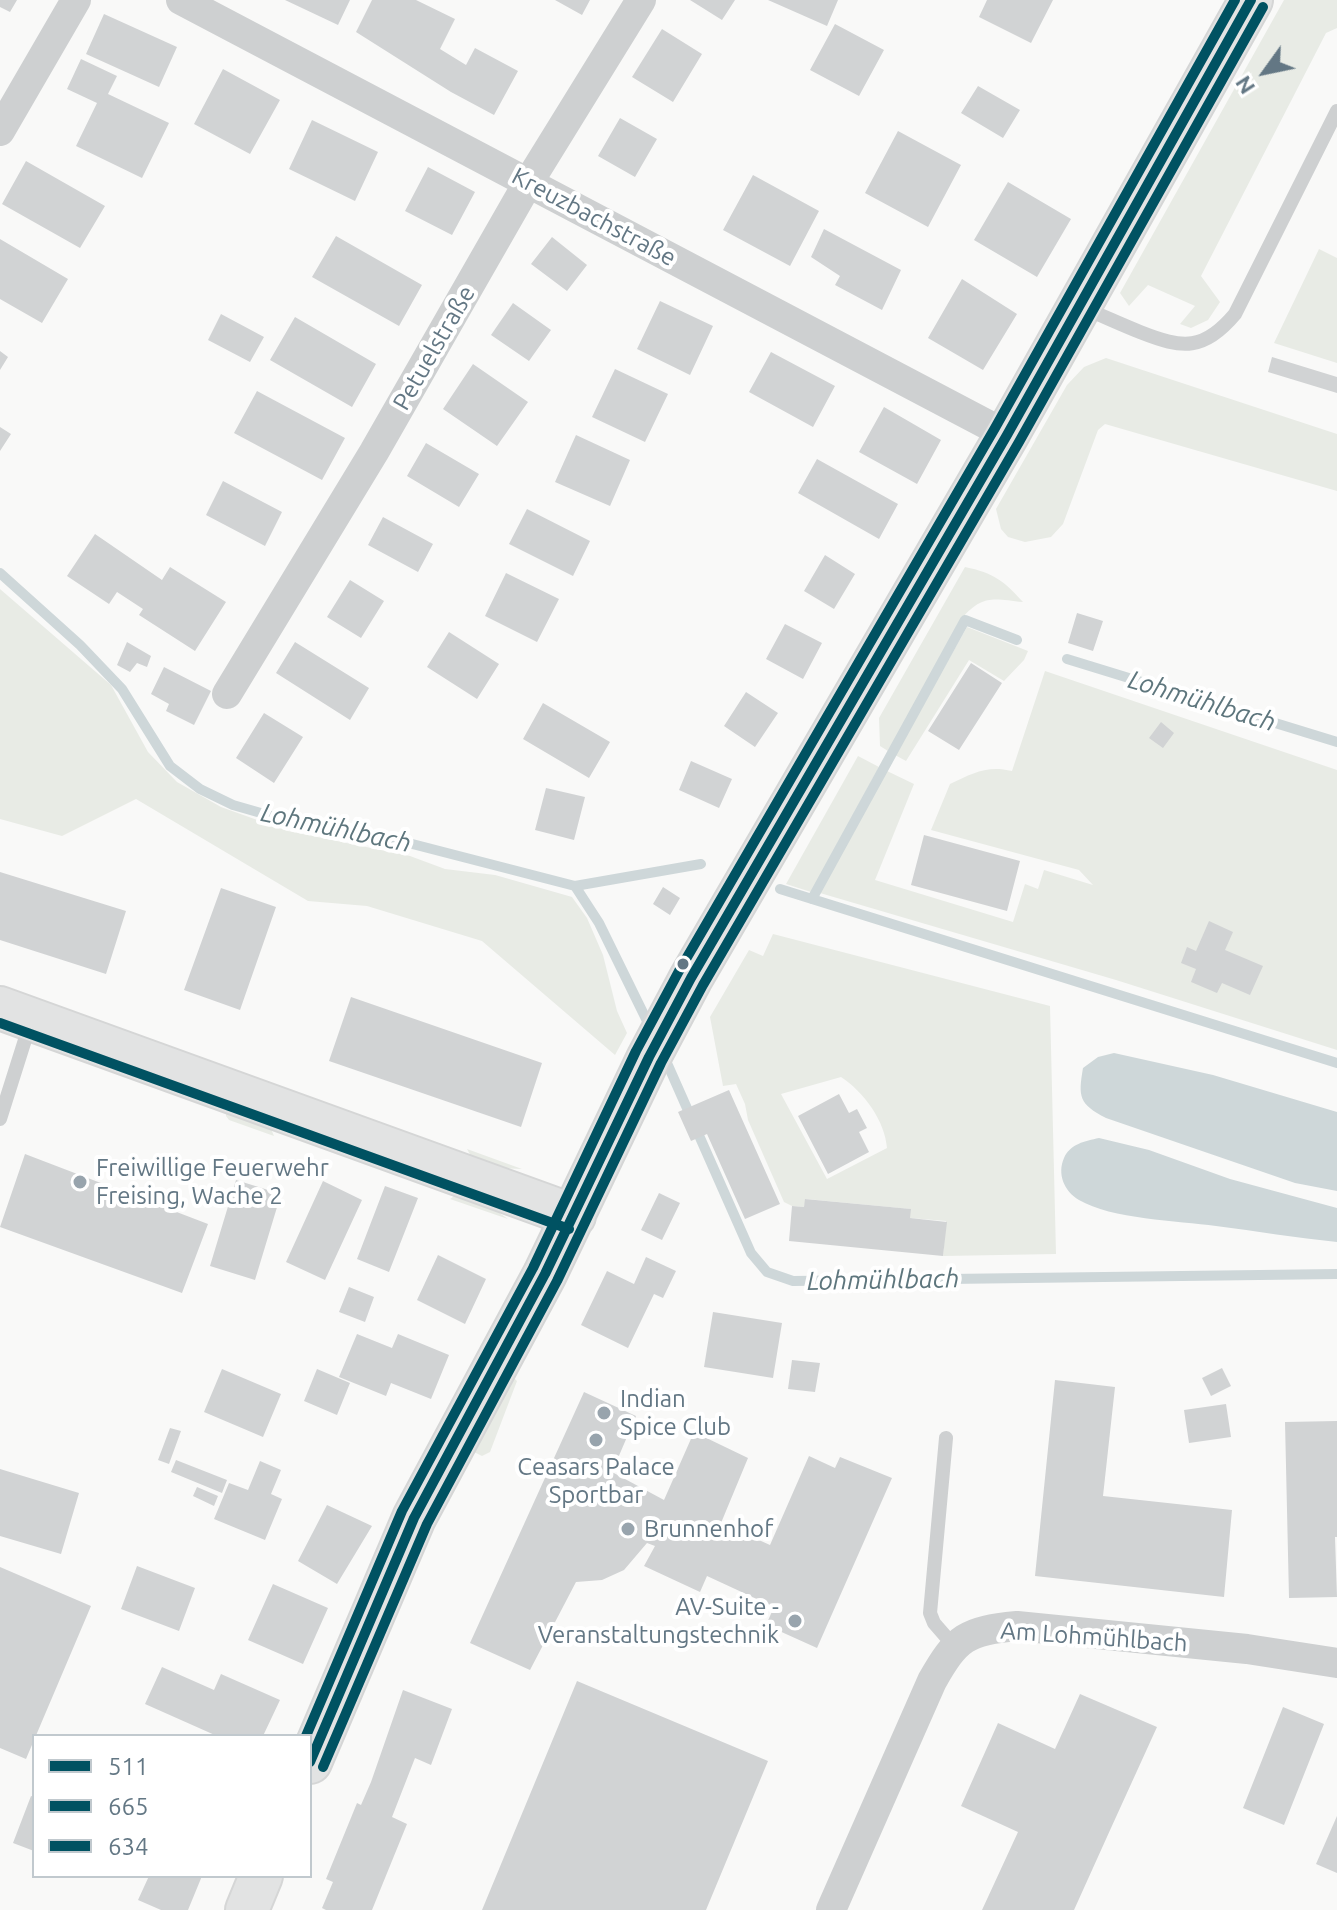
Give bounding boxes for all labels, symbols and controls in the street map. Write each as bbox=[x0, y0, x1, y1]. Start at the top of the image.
north arrow bbox=[1225, 32, 1305, 112]
text: N bbox=[1230, 72, 1259, 99]
street label: Kreuzbachstraße bbox=[507, 162, 681, 272]
street label: Petuelstraße bbox=[387, 281, 481, 415]
water label: Lohmühlbach bbox=[1125, 664, 1279, 738]
water label: Lohmühlbach bbox=[258, 797, 414, 859]
unlabelled marker bbox=[675, 956, 691, 972]
place label: Freiwillige Feuerwehr Freising, Wache 2 bbox=[96, 1154, 329, 1210]
marker: Freiwillige Feuerwehr Freising, Wache 2 bbox=[71, 1173, 89, 1191]
water label: Lohmühlbach bbox=[806, 1263, 960, 1297]
place label: Indian Spice Club bbox=[620, 1385, 731, 1441]
marker: Indian Spice Club bbox=[595, 1404, 613, 1422]
marker: Ceasars Palace Sportbar bbox=[587, 1431, 605, 1449]
place label: Ceasars Palace Sportbar bbox=[517, 1453, 675, 1509]
place label: Brunnenhof bbox=[644, 1515, 773, 1543]
marker: Brunnenhof bbox=[619, 1520, 637, 1538]
place label: AV-Suite - Veranstaltungstechnik bbox=[538, 1593, 779, 1649]
marker: AV-Suite - Veranstaltungstechnik bbox=[786, 1612, 804, 1630]
street label: Am Lohmühlbach bbox=[1000, 1616, 1188, 1658]
legend bbox=[32, 1734, 312, 1878]
text: 511 bbox=[108, 1753, 149, 1780]
text: 665 bbox=[108, 1793, 149, 1820]
text: 634 bbox=[108, 1833, 149, 1860]

